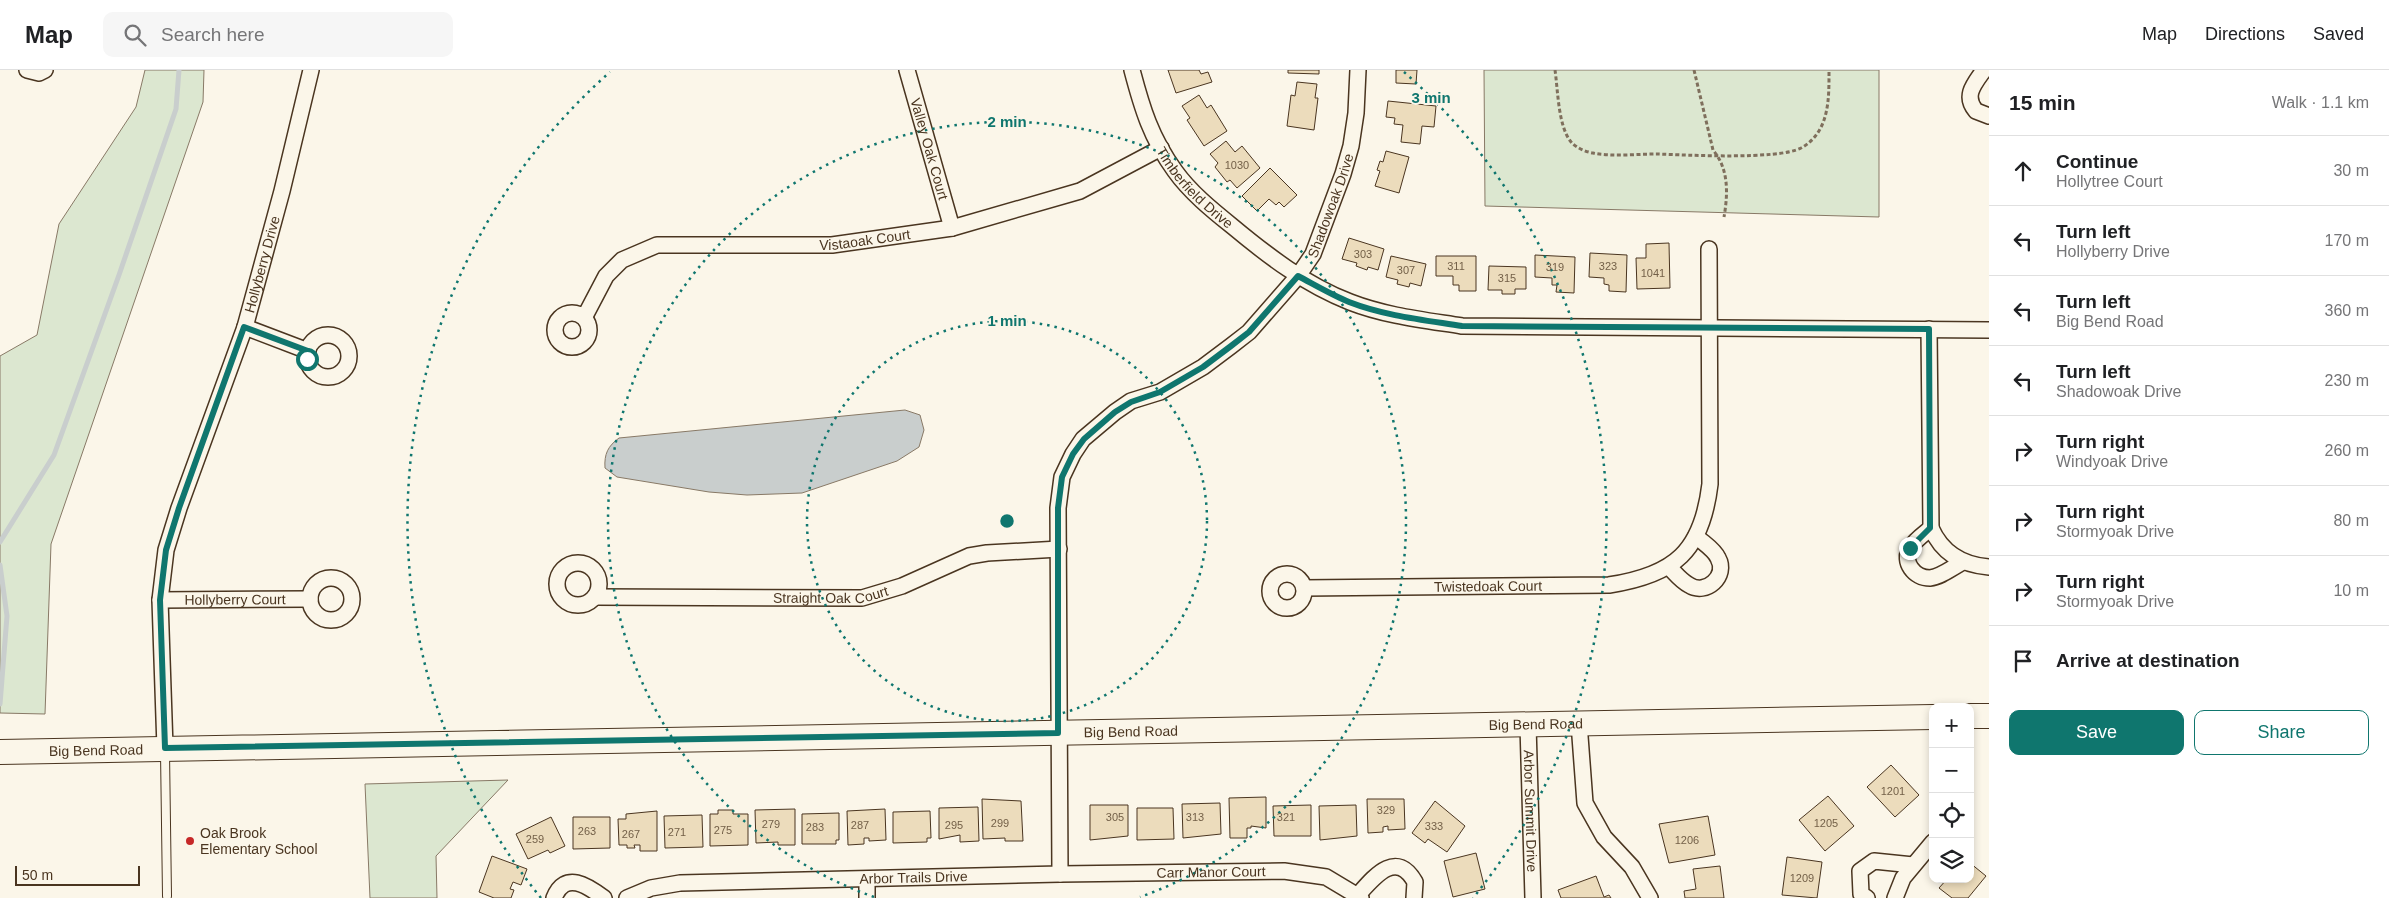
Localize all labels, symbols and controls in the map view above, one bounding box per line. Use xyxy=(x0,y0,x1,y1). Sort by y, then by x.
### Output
search box xyxy=(103,12,453,57)
text: Map xyxy=(25,21,73,48)
icon: search xyxy=(121,21,149,49)
text: Search here xyxy=(161,24,265,45)
text: Map xyxy=(2142,24,2177,44)
text: Directions xyxy=(2205,24,2285,44)
text: Saved xyxy=(2313,24,2364,44)
text: 3 min xyxy=(1411,89,1451,106)
text: 15 min xyxy=(2009,91,2076,114)
text: Walk · 1.1 km xyxy=(2272,94,2369,111)
street label: Valley Oak Court xyxy=(907,96,952,202)
text: 2 min xyxy=(987,113,1027,130)
street label: Timberfield Drive xyxy=(1153,144,1236,232)
street label: Shadowoak Drive xyxy=(1304,151,1357,260)
text: Continue xyxy=(2056,151,2138,172)
icon: ahead xyxy=(2009,157,2037,185)
house number: 1030 xyxy=(1225,159,1249,171)
text: 30 m xyxy=(2333,162,2369,179)
text: Hollytree Court xyxy=(2056,173,2163,190)
street label: Hollyberry Drive xyxy=(241,214,283,315)
text: Turn left xyxy=(2056,221,2131,242)
street label: Vistaoak Court xyxy=(819,226,911,253)
icon: left xyxy=(2009,227,2037,255)
text: 170 m xyxy=(2325,232,2369,249)
text: Hollyberry Drive xyxy=(2056,243,2170,260)
house number: 303 xyxy=(1354,248,1372,260)
house number: 311 xyxy=(1447,260,1465,272)
house number: 323 xyxy=(1599,260,1617,272)
house number: 319 xyxy=(1546,261,1564,273)
house number: 307 xyxy=(1397,264,1415,276)
house number: 1041 xyxy=(1641,267,1665,279)
house number: 315 xyxy=(1498,272,1516,284)
text: Turn left xyxy=(2056,291,2131,312)
icon: left xyxy=(2009,297,2037,325)
text: 360 m xyxy=(2325,302,2369,319)
text: 1 min xyxy=(987,312,1027,329)
text: Big Bend Road xyxy=(2056,313,2164,330)
route start xyxy=(296,348,319,371)
text: Turn left xyxy=(2056,361,2131,382)
icon: left xyxy=(2009,367,2037,395)
text: 230 m xyxy=(2325,372,2369,389)
text: Shadowoak Drive xyxy=(2056,383,2181,400)
text: Turn right xyxy=(2056,431,2144,452)
icon: right xyxy=(2009,437,2037,465)
text: 260 m xyxy=(2325,442,2369,459)
text: Windyoak Drive xyxy=(2056,453,2168,470)
text: Turn right xyxy=(2056,501,2144,522)
icon: right xyxy=(2009,507,2037,535)
centre of rings xyxy=(998,512,1016,530)
text: 80 m xyxy=(2333,512,2369,529)
text: Stormyoak Drive xyxy=(2056,523,2174,540)
route end xyxy=(1899,537,1922,560)
text: Turn right xyxy=(2056,571,2144,592)
icon: right xyxy=(2009,577,2037,605)
street label: Twistedoak Court xyxy=(1434,578,1542,595)
text: 10 m xyxy=(2333,582,2369,599)
street label: Straight Oak Court xyxy=(773,583,890,606)
street label: Hollyberry Court xyxy=(184,591,286,608)
text: Stormyoak Drive xyxy=(2056,593,2174,610)
icon: arrive xyxy=(2009,647,2037,675)
text: Arrive at destination xyxy=(2056,650,2240,671)
map controls xyxy=(1929,703,1974,883)
button: + xyxy=(1929,703,1974,748)
button: Save xyxy=(2009,710,2184,755)
button: Share xyxy=(2194,710,2369,755)
street label: Big Bend Road xyxy=(1488,715,1583,733)
street label: Big Bend Road xyxy=(1084,723,1178,740)
street label: Big Bend Road xyxy=(49,741,143,759)
button: − xyxy=(1929,748,1974,793)
street label: Arbor Summit Drive xyxy=(1521,750,1540,873)
house number: 1201 xyxy=(1881,785,1905,797)
button: locate xyxy=(1929,793,1974,838)
house number: 329 xyxy=(1377,804,1395,816)
house number: 305 xyxy=(1106,811,1124,823)
house number: 313 xyxy=(1186,811,1204,823)
house number: 321 xyxy=(1277,811,1295,823)
house number: 299 xyxy=(991,817,1009,829)
house number: 1205 xyxy=(1814,817,1838,829)
house number: 279 xyxy=(762,818,780,830)
house number: 287 xyxy=(851,819,869,831)
house number: 295 xyxy=(945,819,963,831)
house number: 333 xyxy=(1425,820,1443,832)
house number: 283 xyxy=(806,821,824,833)
house number: 275 xyxy=(714,824,732,836)
place label: Oak Brook Elementary School xyxy=(200,825,318,857)
house number: 263 xyxy=(578,825,596,837)
house number: 271 xyxy=(668,826,686,838)
house number: 267 xyxy=(622,828,640,840)
house number: 259 xyxy=(526,833,544,845)
house number: 1206 xyxy=(1675,834,1699,846)
marker: Oak Brook Elementary School xyxy=(184,835,196,847)
button: layers xyxy=(1929,838,1974,883)
scale bar xyxy=(15,863,140,886)
street label: Carr Manor Court xyxy=(1156,863,1266,881)
text: 50 m xyxy=(22,867,53,883)
street label: Arbor Trails Drive xyxy=(859,868,968,887)
house number: 1209 xyxy=(1790,872,1814,884)

